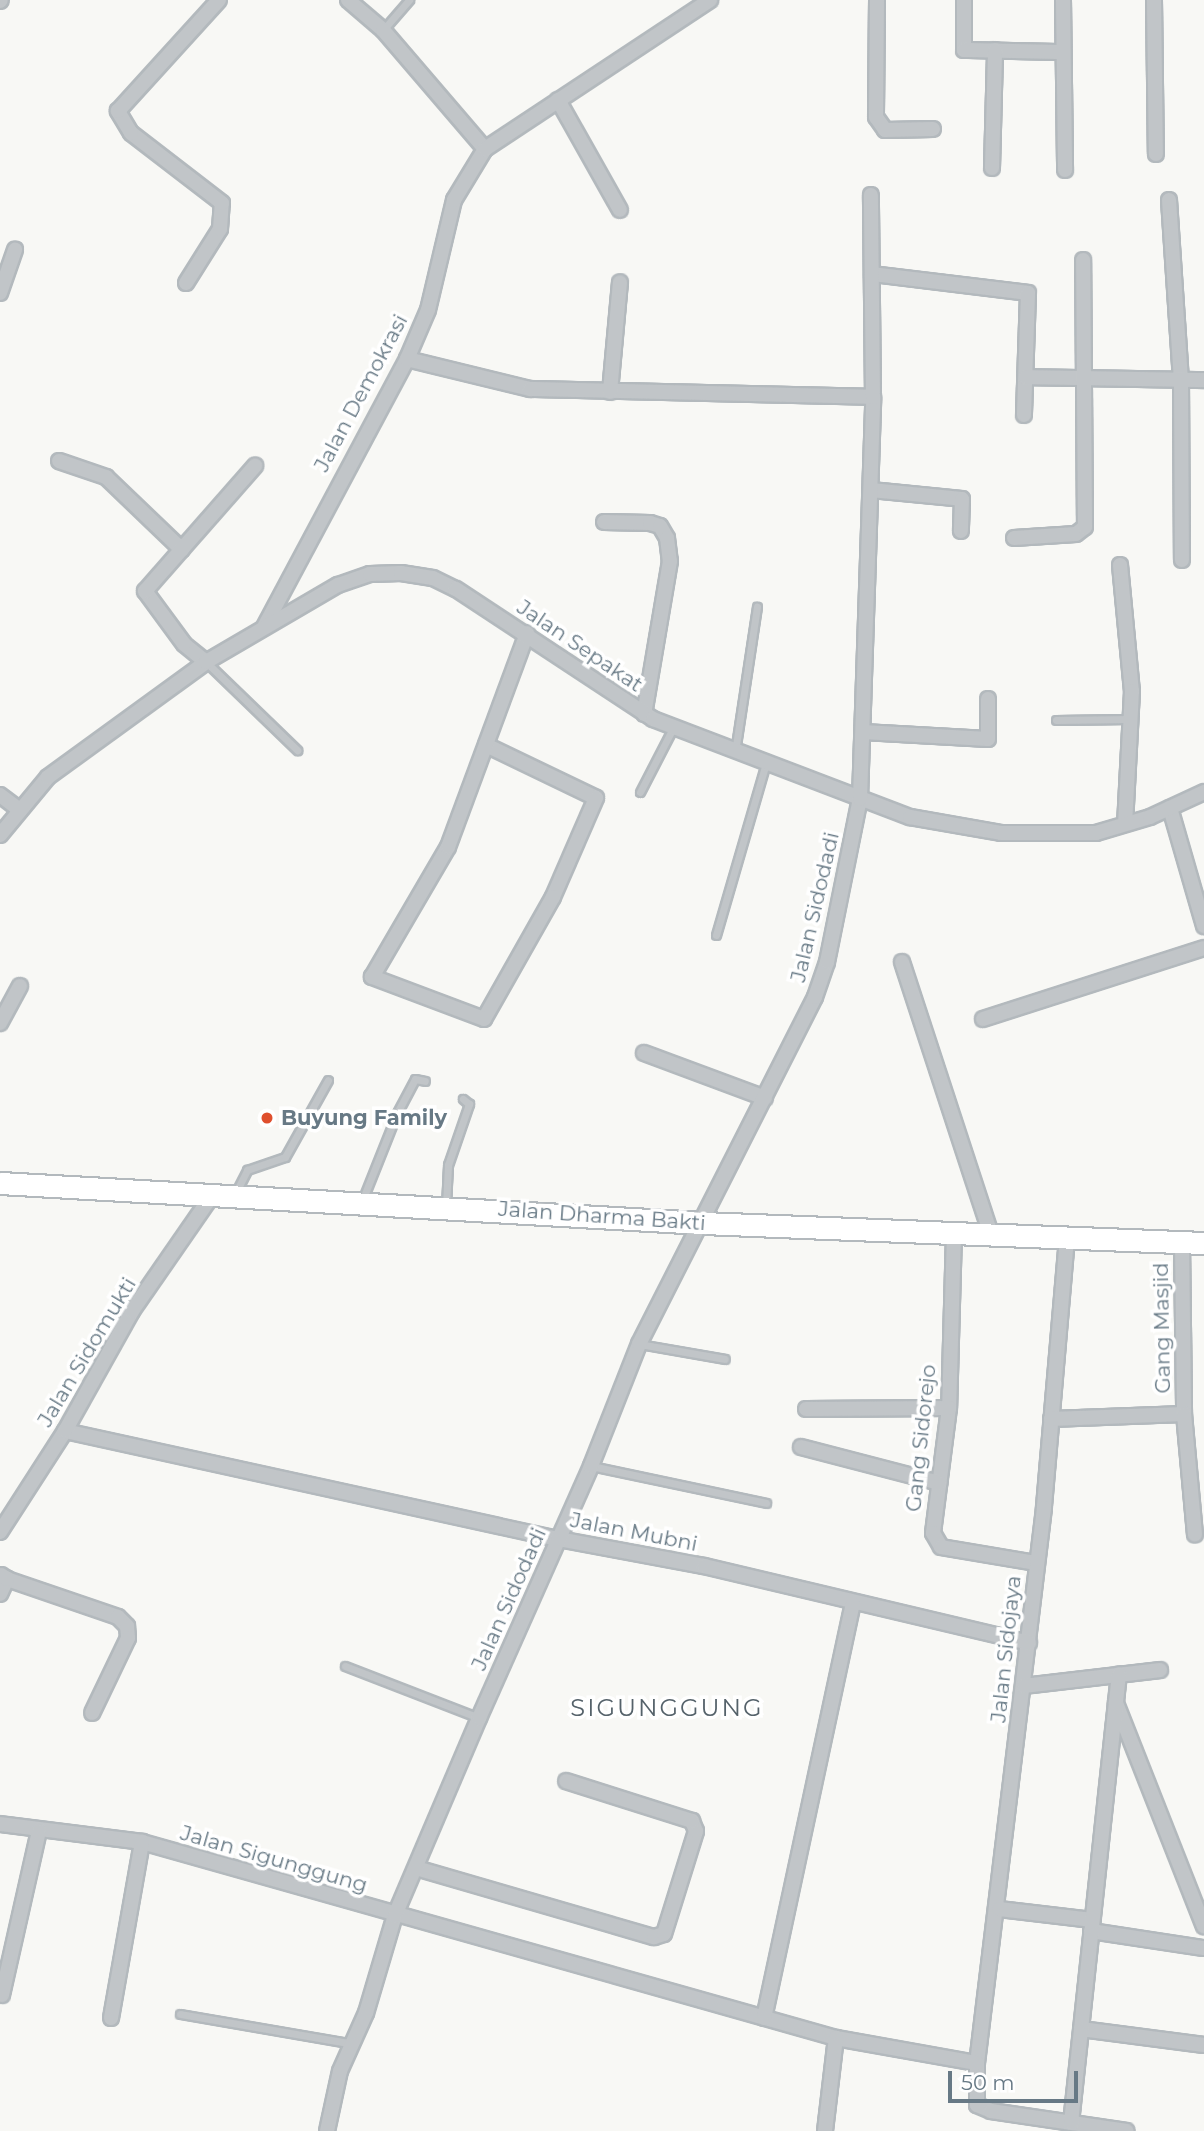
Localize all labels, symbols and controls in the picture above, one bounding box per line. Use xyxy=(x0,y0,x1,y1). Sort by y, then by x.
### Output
street label: Jalan Demokrasi xyxy=(309,310,413,476)
street label: Jalan Sepakat xyxy=(512,595,648,697)
street label: Jalan Sidodadi xyxy=(785,830,845,984)
place label: Buyung Family xyxy=(281,1105,447,1131)
marker: Buyung Family xyxy=(259,1110,275,1126)
street label: Jalan Dharma Bakti xyxy=(497,1196,707,1236)
street label: Gang Masjid xyxy=(1148,1262,1176,1394)
street label: Jalan Sidomukti xyxy=(32,1273,142,1431)
street label: Gang Sidorejo xyxy=(901,1363,941,1513)
street label: Jalan Mubni xyxy=(568,1507,700,1557)
street label: Jalan Sidodadi xyxy=(466,1524,552,1674)
street label: Jalan Sidojaya xyxy=(986,1574,1026,1724)
district label: SIGUNGGUNG xyxy=(572,1694,762,1722)
street label: Jalan Sigunggung xyxy=(178,1820,370,1898)
scale bar xyxy=(952,2058,1082,2102)
text: 50 m xyxy=(961,2070,1015,2095)

